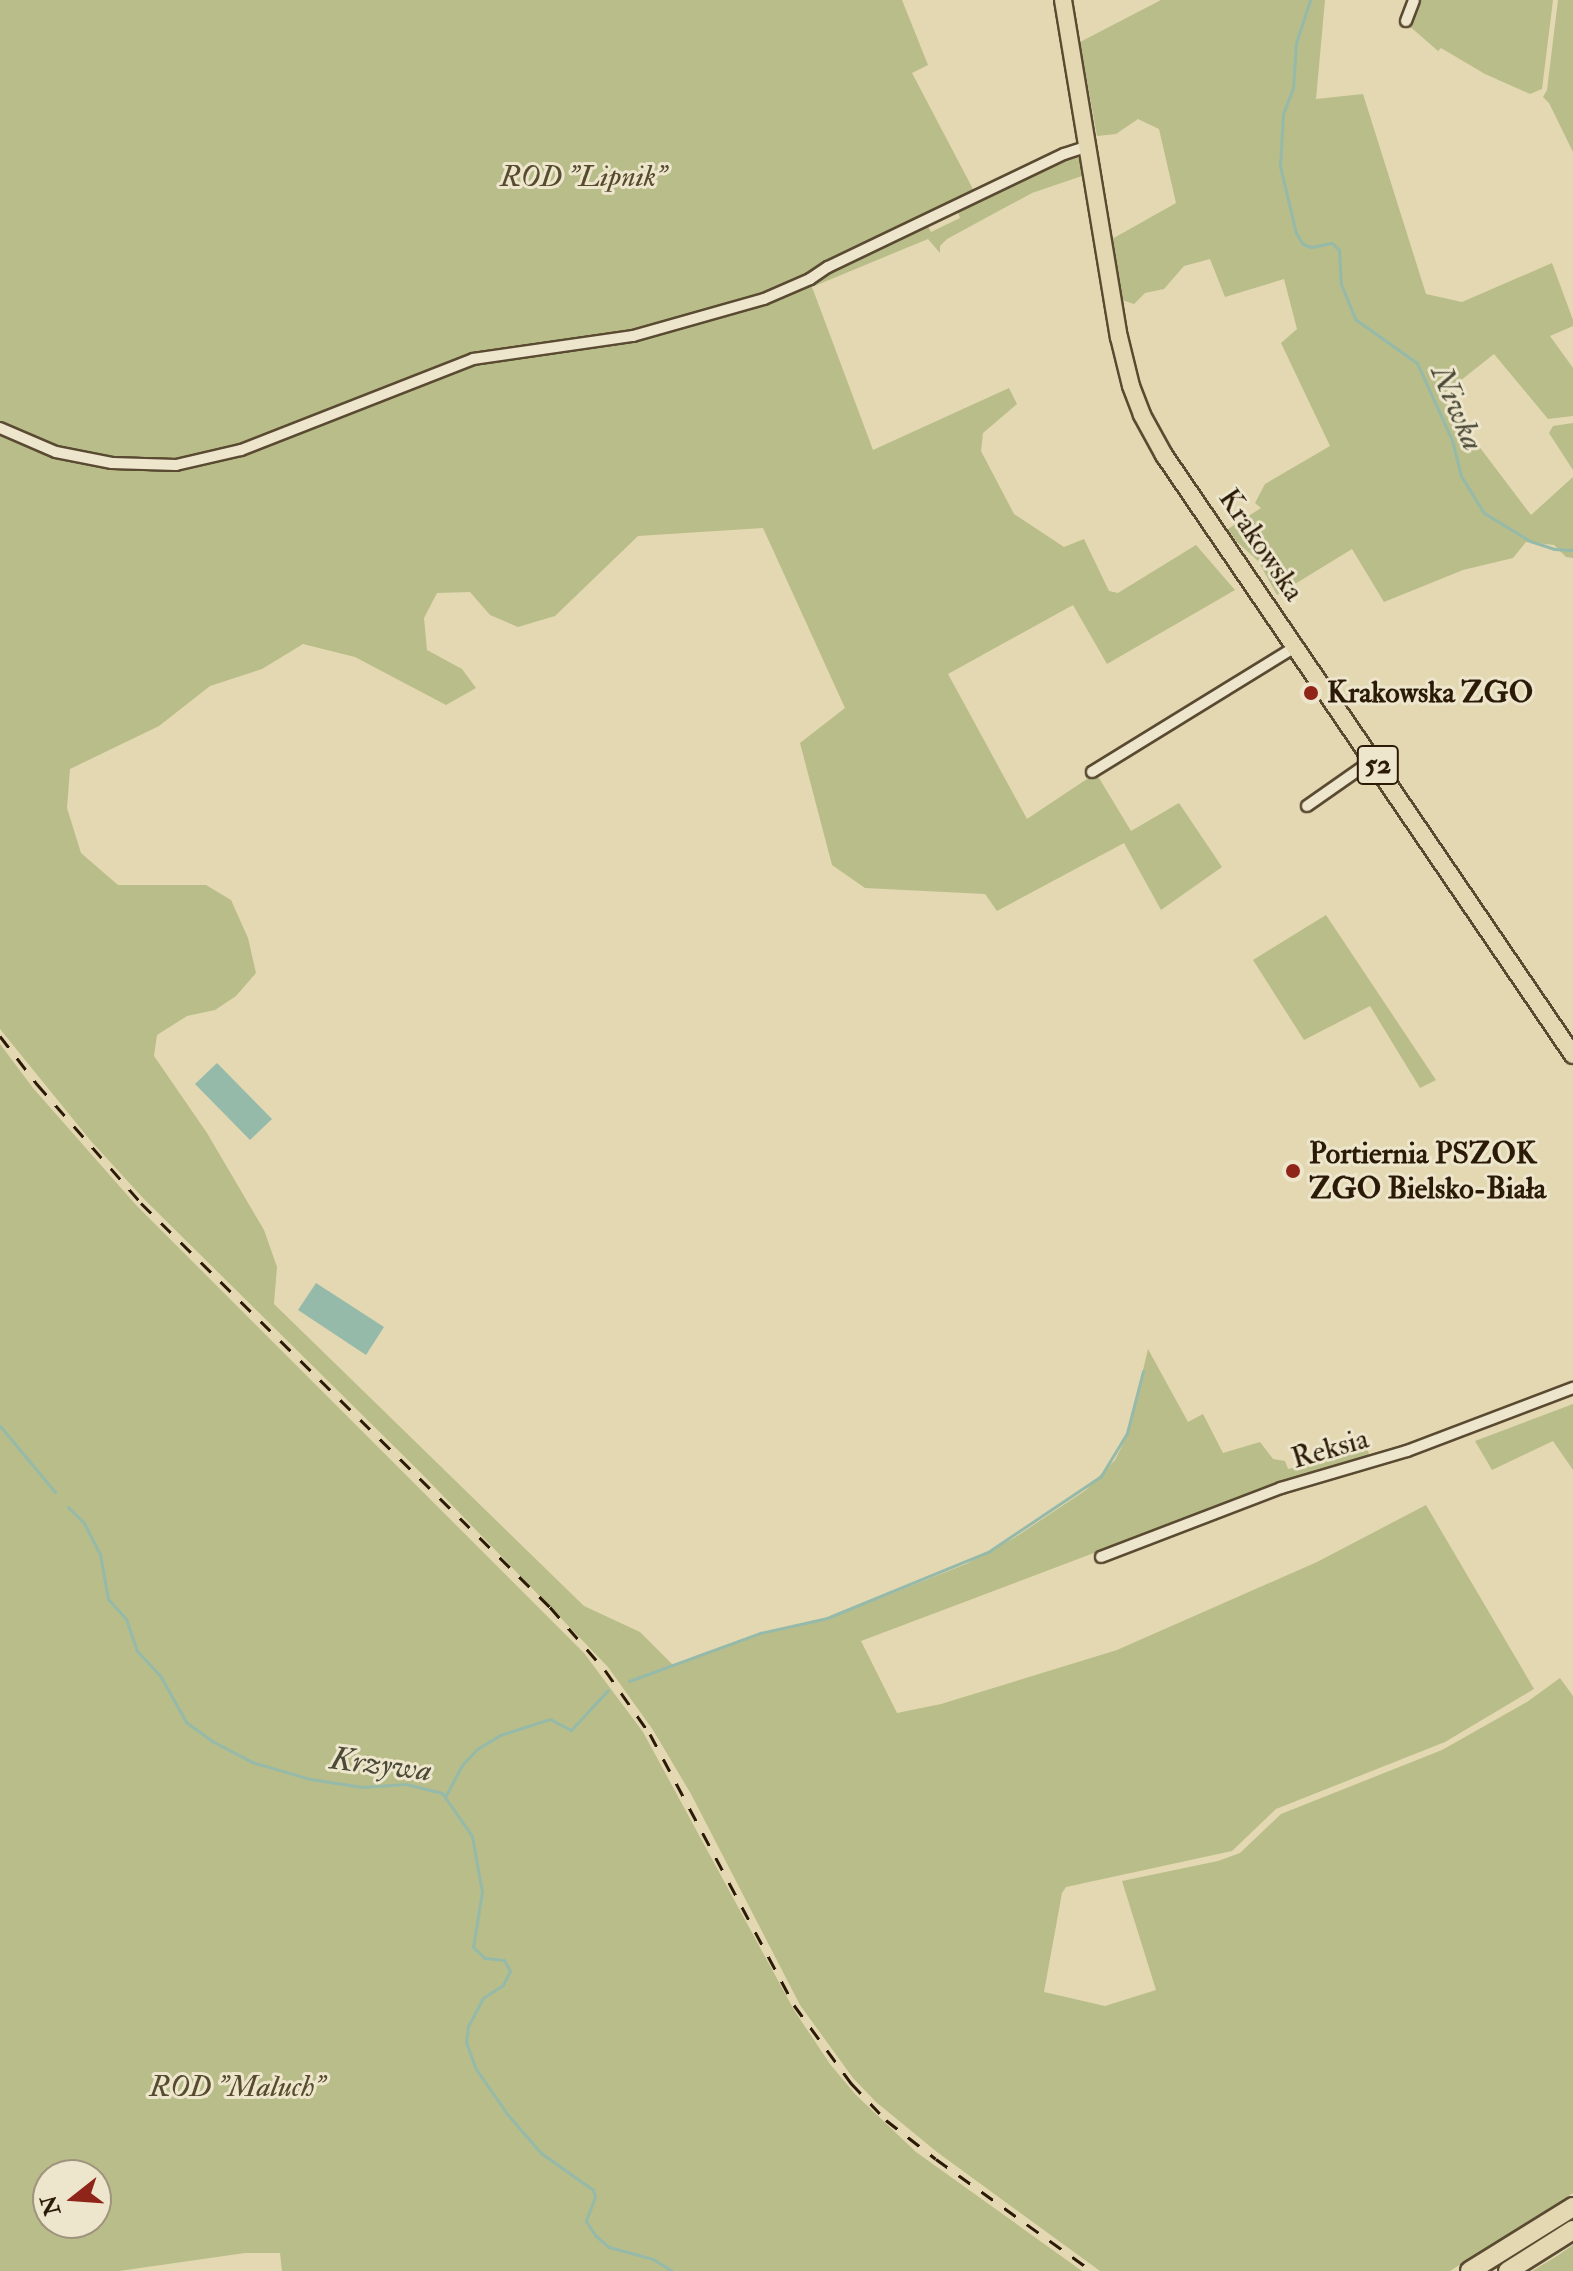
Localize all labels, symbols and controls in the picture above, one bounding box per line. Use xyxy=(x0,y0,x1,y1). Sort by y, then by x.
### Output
park label: ROD "Lipnik" xyxy=(500,159,666,195)
water label: Niwka xyxy=(1422,360,1492,456)
street label: Krakowska xyxy=(1210,482,1312,608)
place label: Krakowska ZGO xyxy=(1327,675,1533,711)
marker: Krakowska ZGO xyxy=(1302,684,1320,702)
road number: 52 xyxy=(1356,741,1400,789)
place label: Portiernia PSZOK ZGO Bielsko-Biała xyxy=(1309,1136,1546,1206)
marker: Portiernia PSZOK ZGO Bielsko-Biała xyxy=(1284,1162,1302,1180)
street label: Reksia xyxy=(1287,1421,1373,1477)
water label: Krzywa xyxy=(328,1740,434,1790)
park label: ROD "Maluch" xyxy=(149,2069,325,2105)
north arrow xyxy=(32,2159,112,2239)
text: N xyxy=(35,2192,67,2219)

